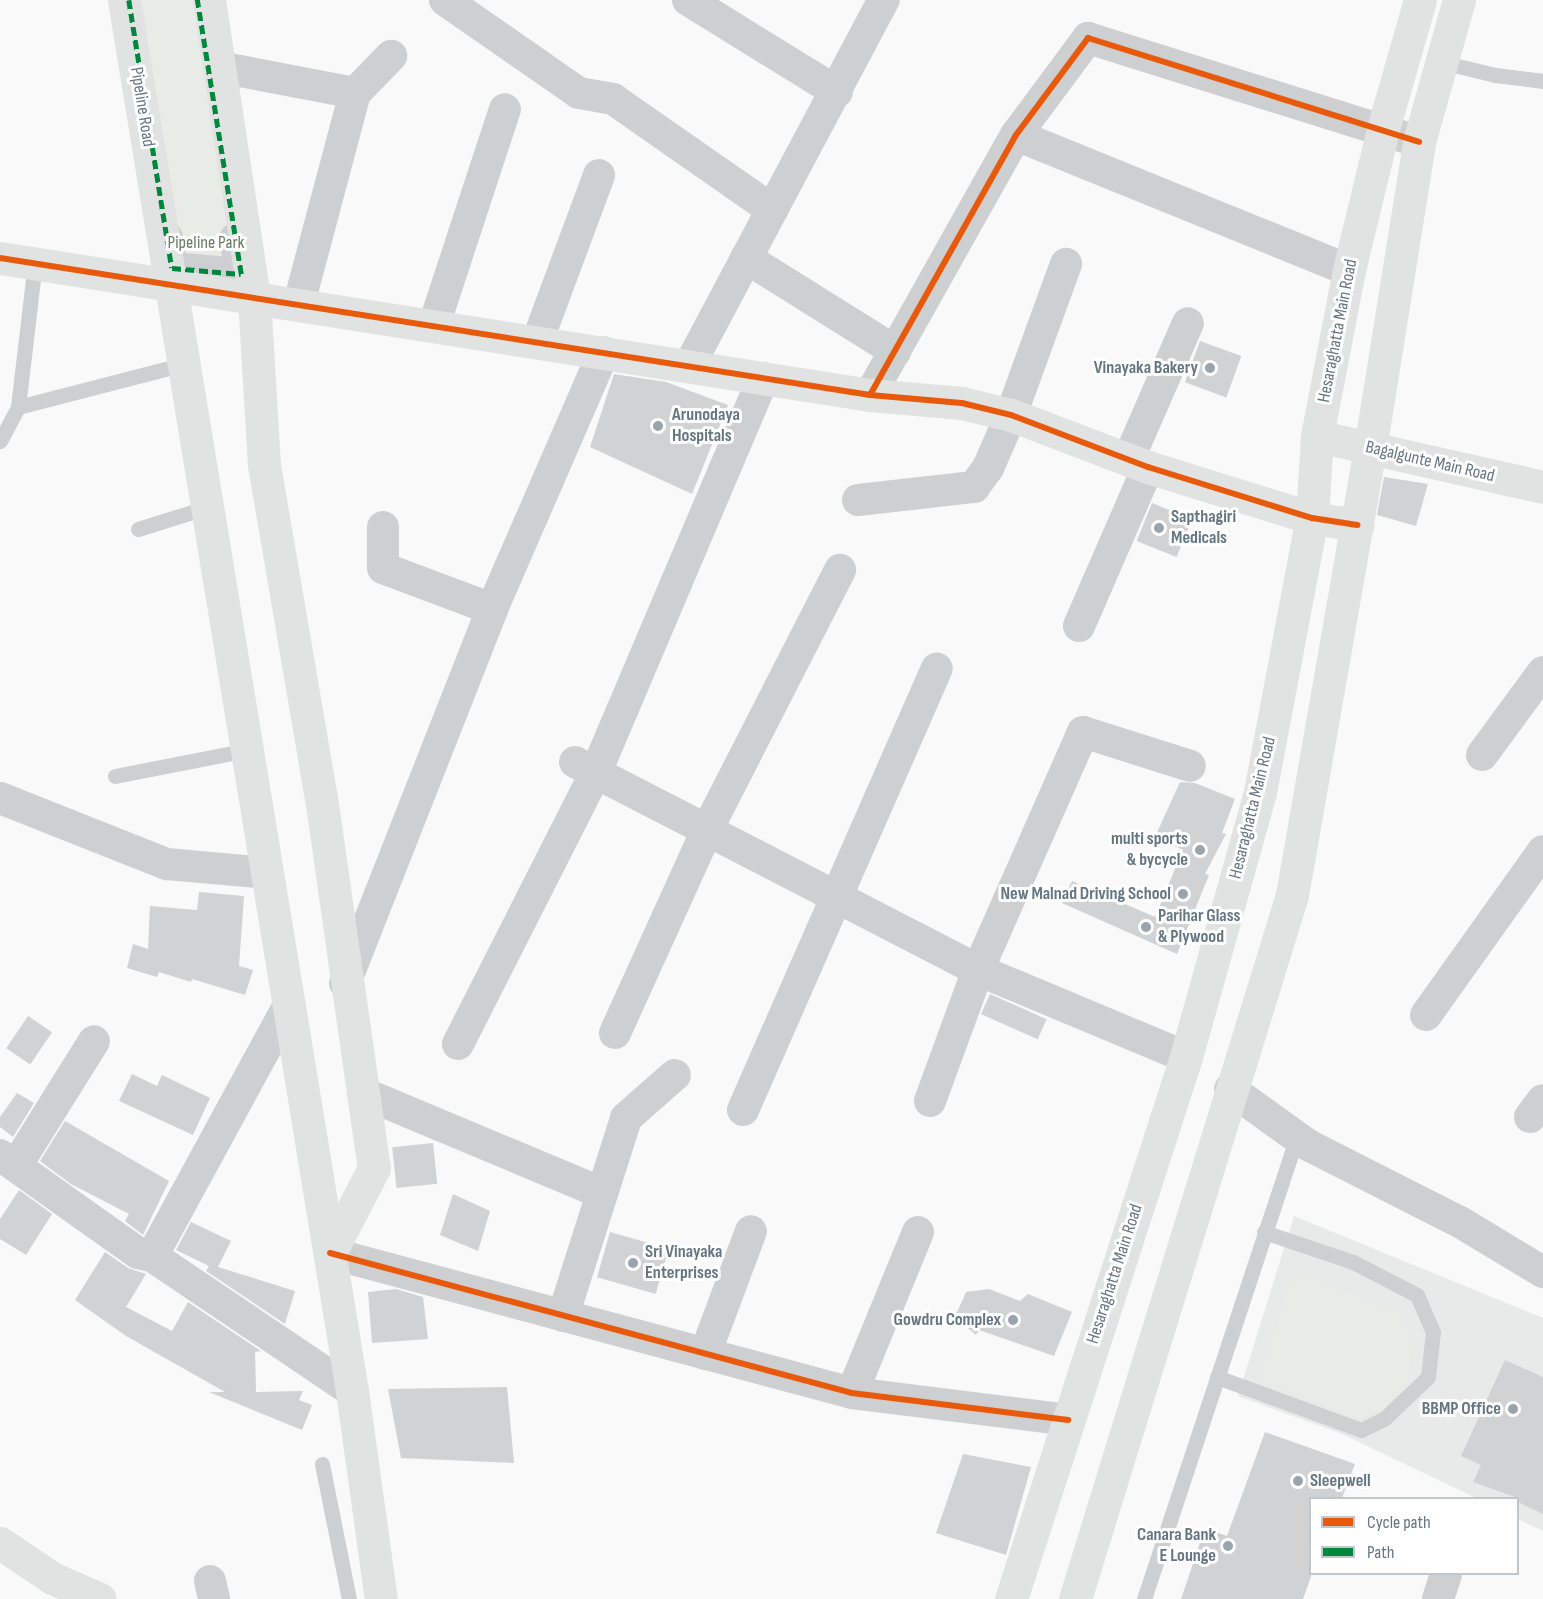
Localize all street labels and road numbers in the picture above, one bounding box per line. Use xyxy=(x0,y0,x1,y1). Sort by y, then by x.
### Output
street label: Pipeline Road xyxy=(125,66,159,148)
street label: Hesaraghatta Main Road xyxy=(1314,258,1362,404)
street label: Bagalgunte Main Road xyxy=(1363,437,1497,487)
street label: Hesaraghatta Main Road xyxy=(1225,735,1281,881)
street label: Hesaraghatta Main Road xyxy=(1082,1201,1148,1347)

